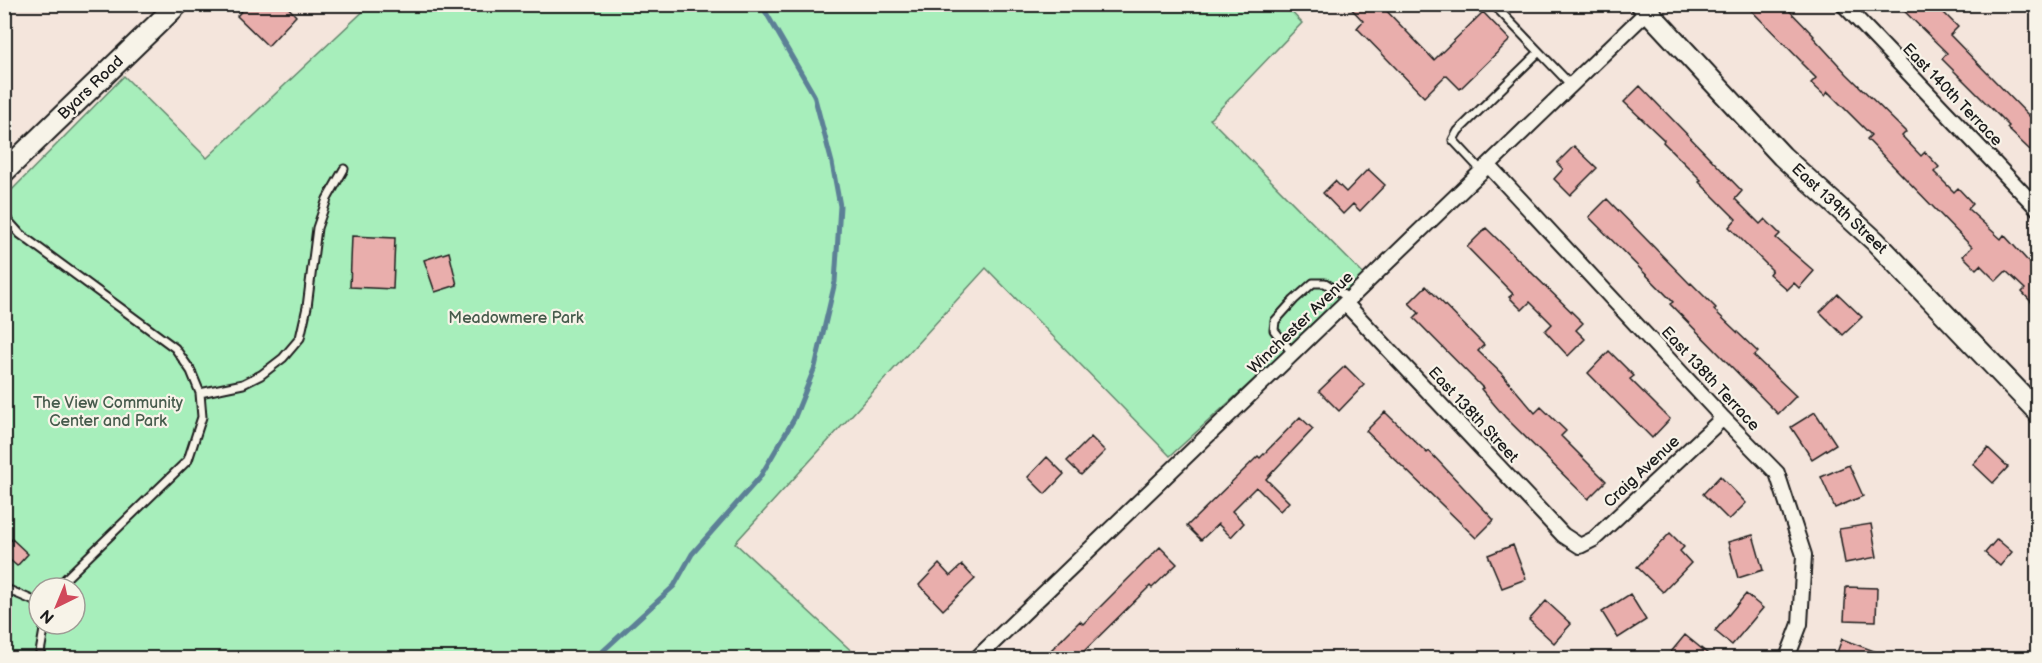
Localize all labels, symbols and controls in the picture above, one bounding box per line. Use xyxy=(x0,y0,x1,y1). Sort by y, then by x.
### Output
street label: East 140th Terrace xyxy=(1898,40,2006,151)
street label: Byars Road xyxy=(54,52,128,124)
street label: East 139th Street xyxy=(1787,160,1891,258)
street label: Winchester Avenue xyxy=(1244,268,1358,378)
park label: Meadowmere Park xyxy=(448,309,584,328)
street label: East 138th Terrace xyxy=(1657,323,1763,435)
street label: East 138th Street xyxy=(1424,363,1522,467)
park label: The View Community Center and Park xyxy=(33,394,184,431)
street label: Craig Avenue xyxy=(1600,432,1684,512)
north arrow xyxy=(27,576,87,636)
text: N xyxy=(37,605,59,627)

